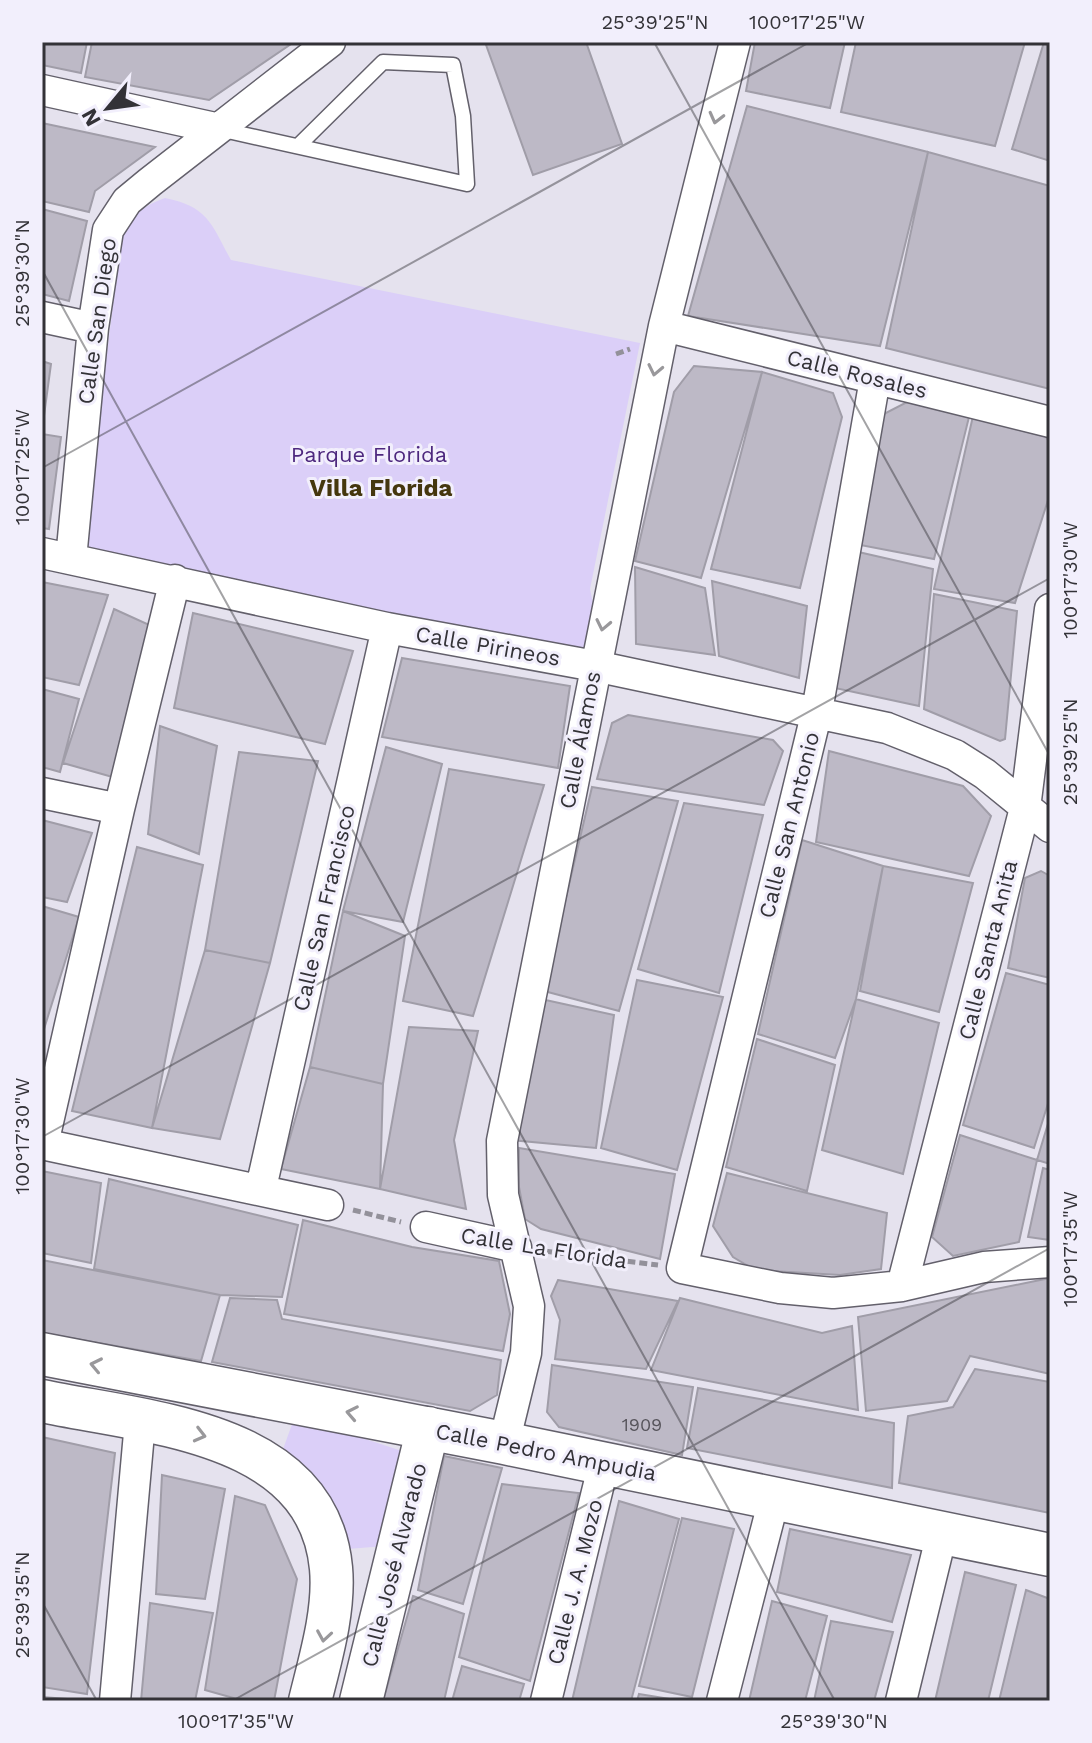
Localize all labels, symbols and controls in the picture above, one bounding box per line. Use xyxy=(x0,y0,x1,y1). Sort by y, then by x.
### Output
text: 25°39'25"N xyxy=(601,10,709,34)
text: 100°17'25"W xyxy=(749,10,865,34)
north arrow xyxy=(68,68,148,148)
text: N xyxy=(76,104,106,131)
one-way arrow xyxy=(709,110,726,124)
text: 25°39'30"N xyxy=(10,219,34,327)
street label: Calle San Diego xyxy=(73,236,121,406)
street label: Calle Rosales xyxy=(784,344,930,404)
one-way arrow xyxy=(648,364,665,377)
text: 100°17'25"W xyxy=(10,409,34,525)
park label: Parque Florida xyxy=(291,442,447,467)
district label: Villa Florida xyxy=(310,474,453,502)
text: 100°17'30"W xyxy=(1058,522,1082,638)
one-way arrow xyxy=(595,618,612,631)
street label: Calle Pirineos xyxy=(414,621,562,671)
street label: Calle Álamos xyxy=(554,669,606,811)
text: 25°39'25"N xyxy=(1058,698,1082,806)
street label: Calle San Antonio xyxy=(754,729,824,921)
street label: Calle San Francisco xyxy=(288,802,360,1014)
street label: Calle Santa Anita xyxy=(954,857,1022,1043)
text: 100°17'30"W xyxy=(10,1078,34,1194)
text: 100°17'35"W xyxy=(1058,1191,1082,1307)
street label: Calle La Florida xyxy=(459,1222,629,1274)
one-way arrow xyxy=(90,1357,103,1374)
one-way arrow xyxy=(345,1405,358,1422)
house number: 1909 xyxy=(622,1414,662,1435)
street label: Calle Pedro Ampudia xyxy=(434,1418,658,1486)
one-way arrow xyxy=(193,1425,207,1442)
street label: Calle José Alvarado xyxy=(357,1460,431,1670)
street label: Calle J. A. Mozo xyxy=(542,1497,608,1667)
text: 25°39'35"N xyxy=(10,1551,34,1659)
one-way arrow xyxy=(316,1630,333,1643)
text: 100°17'35"W xyxy=(178,1709,294,1733)
text: 25°39'30"N xyxy=(780,1709,888,1733)

